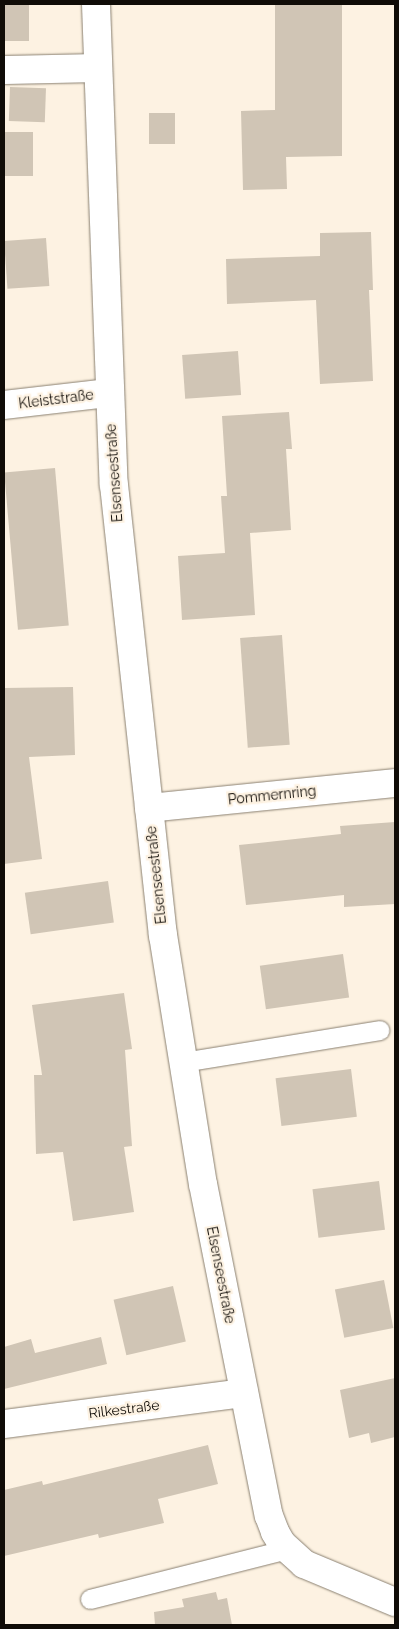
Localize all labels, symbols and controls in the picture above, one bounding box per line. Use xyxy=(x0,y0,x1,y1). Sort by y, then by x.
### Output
street label: Kleiststraße xyxy=(18,386,94,412)
street label: Elsenseestraße xyxy=(102,423,126,523)
street label: Pommernring xyxy=(227,782,317,808)
street label: Elsenseestraße xyxy=(142,825,170,925)
street label: Elsenseestraße xyxy=(203,1225,239,1325)
street label: Rilkestraße xyxy=(88,1396,160,1422)

